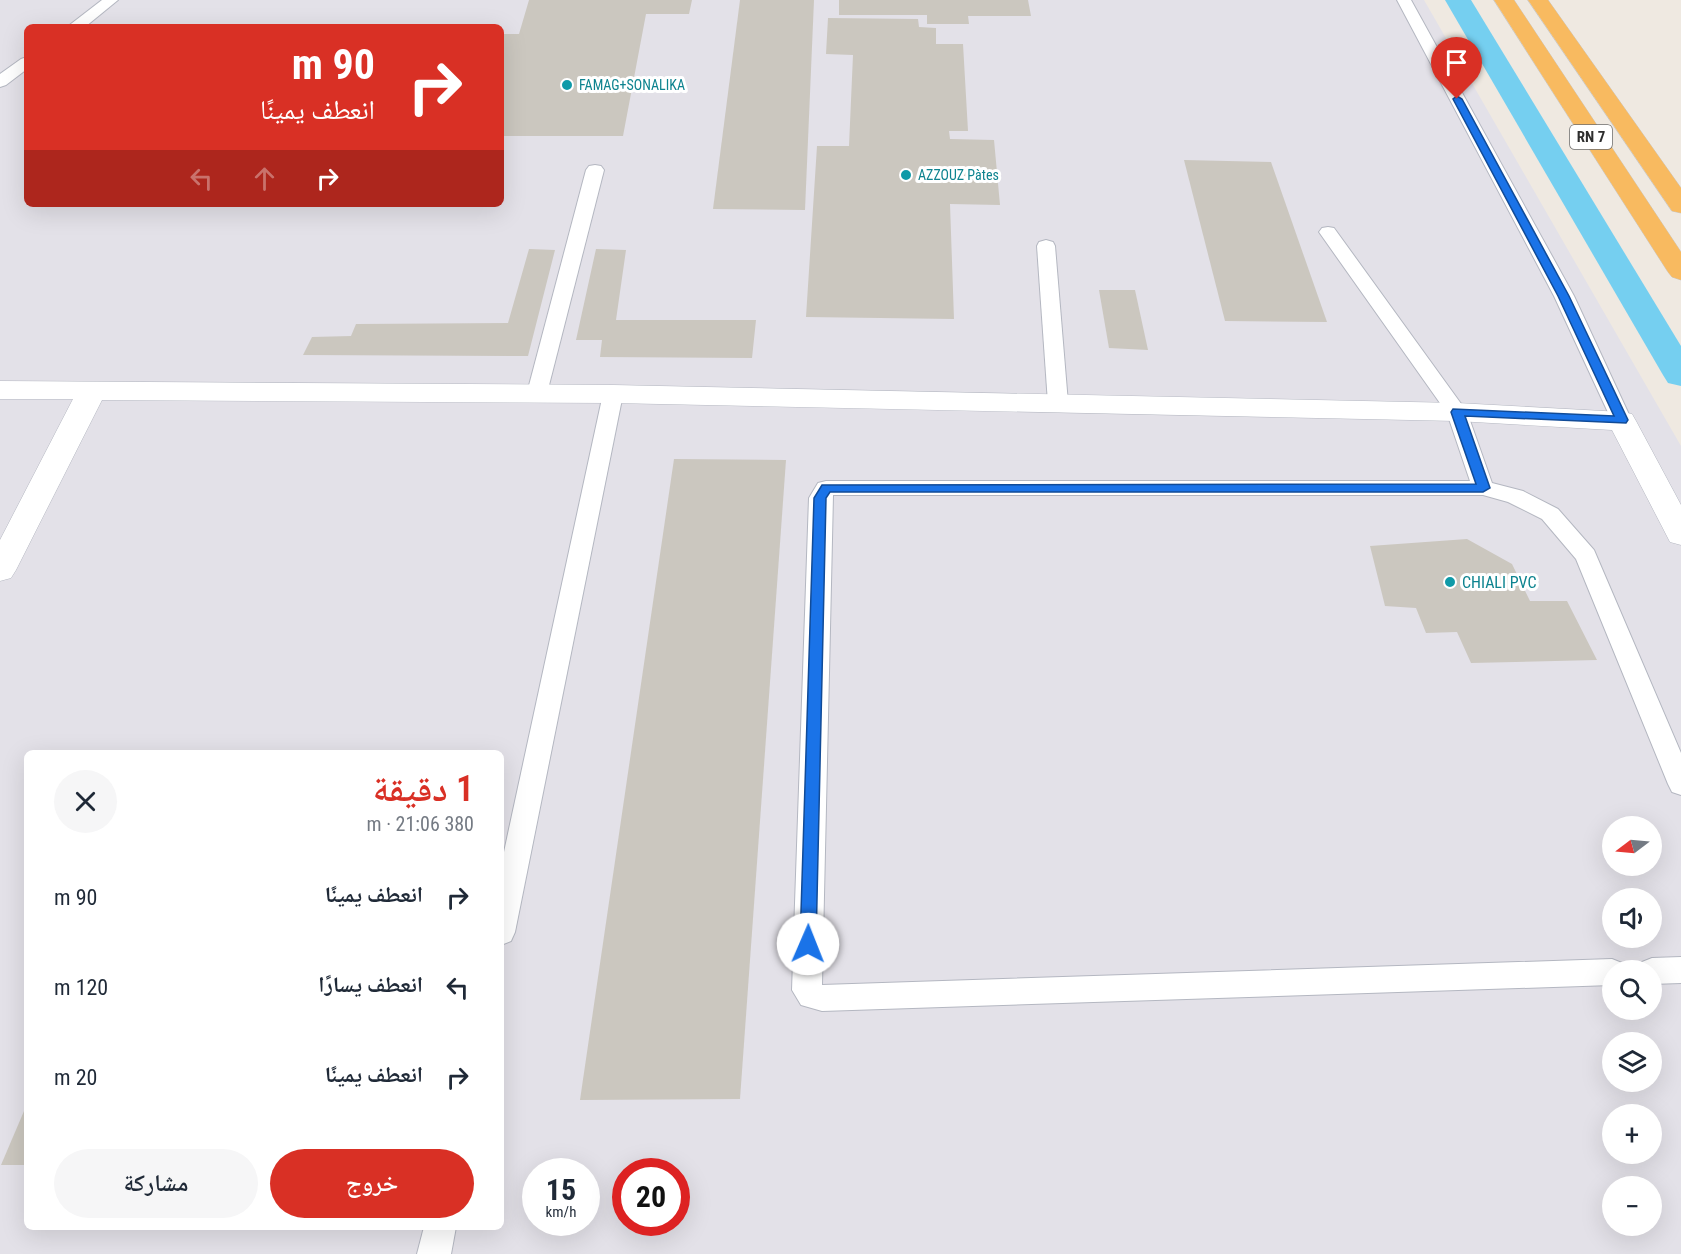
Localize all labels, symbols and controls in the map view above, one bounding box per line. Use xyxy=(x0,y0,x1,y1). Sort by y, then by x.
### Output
pin xyxy=(1431,37,1482,99)
text: 90 m xyxy=(292,40,375,89)
icon: arrive xyxy=(1440,46,1473,79)
icon: right xyxy=(396,48,474,126)
place label: FAMAG+SONALIKA xyxy=(579,77,685,93)
marker: FAMAG+SONALIKA xyxy=(560,78,574,92)
text: انعطف يمينًا xyxy=(260,94,375,126)
road number: RN 7 xyxy=(1570,125,1612,149)
icon: left xyxy=(185,162,218,195)
icon: ahead xyxy=(248,162,281,195)
icon: right xyxy=(311,162,344,195)
place label: AZZOUZ Pàtes xyxy=(918,167,999,183)
marker: AZZOUZ Pàtes xyxy=(899,168,913,182)
place label: CHIALI PVC xyxy=(1462,573,1536,592)
marker: CHIALI PVC xyxy=(1443,575,1457,589)
text: 1 دقيقة xyxy=(373,768,474,810)
button: close xyxy=(54,770,117,833)
text: 380 m · 21:06 xyxy=(367,812,474,836)
north arrow xyxy=(1602,816,1662,876)
map controls xyxy=(1602,816,1662,1236)
icon: right xyxy=(441,881,474,914)
text: انعطف يمينًا xyxy=(325,882,423,907)
text: 90 m xyxy=(54,885,97,910)
button: sound xyxy=(1602,888,1662,948)
position arrow xyxy=(776,912,840,976)
button: search xyxy=(1602,960,1662,1020)
icon: left xyxy=(441,971,474,1004)
text: انعطف يسارًا xyxy=(318,972,423,997)
text: 120 m xyxy=(54,975,108,1000)
button: layers xyxy=(1602,1032,1662,1092)
icon: right xyxy=(441,1061,474,1094)
text: انعطف يمينًا xyxy=(325,1062,423,1087)
text: 20 m xyxy=(54,1065,97,1090)
button: + xyxy=(1602,1104,1662,1164)
button: مشاركة xyxy=(54,1149,258,1218)
button: خروج xyxy=(270,1149,474,1218)
speed limit sign: 20 xyxy=(612,1158,690,1236)
text: 15 xyxy=(546,1172,576,1207)
button: − xyxy=(1602,1176,1662,1236)
text: km/h xyxy=(546,1203,576,1221)

